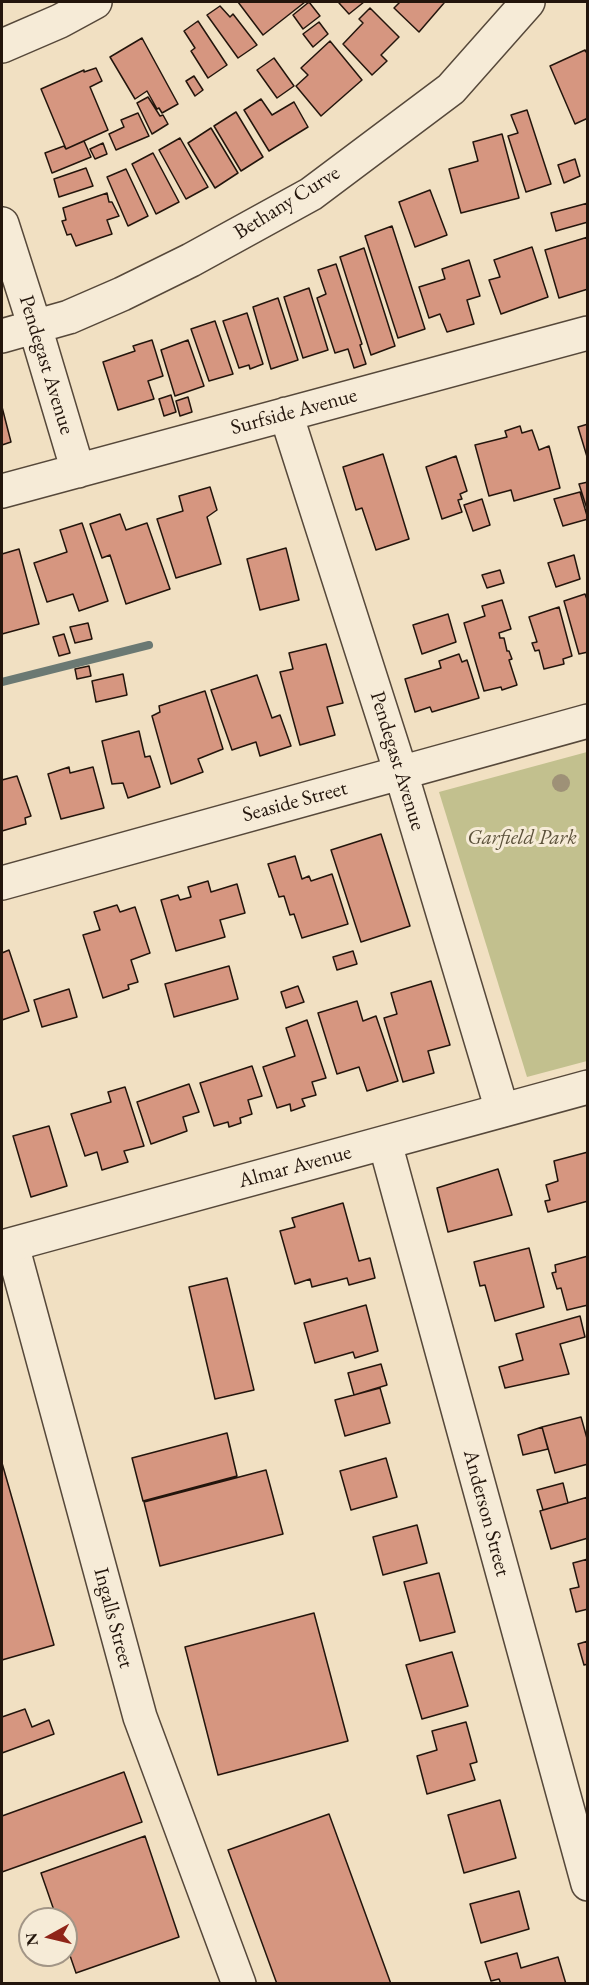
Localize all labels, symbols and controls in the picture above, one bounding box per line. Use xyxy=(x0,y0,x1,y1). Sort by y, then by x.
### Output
street label: Bethany Curve xyxy=(230,161,344,245)
street label: Pendegast Avenue xyxy=(13,292,79,438)
street label: Surfside Avenue xyxy=(228,383,360,441)
street label: Pendegast Avenue xyxy=(364,688,430,834)
street label: Seaside Street xyxy=(240,776,350,828)
park label: Garfield Park xyxy=(467,825,577,851)
street label: Almar Avenue xyxy=(236,1140,354,1194)
street label: Anderson Street xyxy=(457,1447,515,1579)
street label: Ingalls Street xyxy=(88,1565,138,1671)
north arrow xyxy=(18,1907,78,1967)
text: N xyxy=(20,1931,43,1947)

